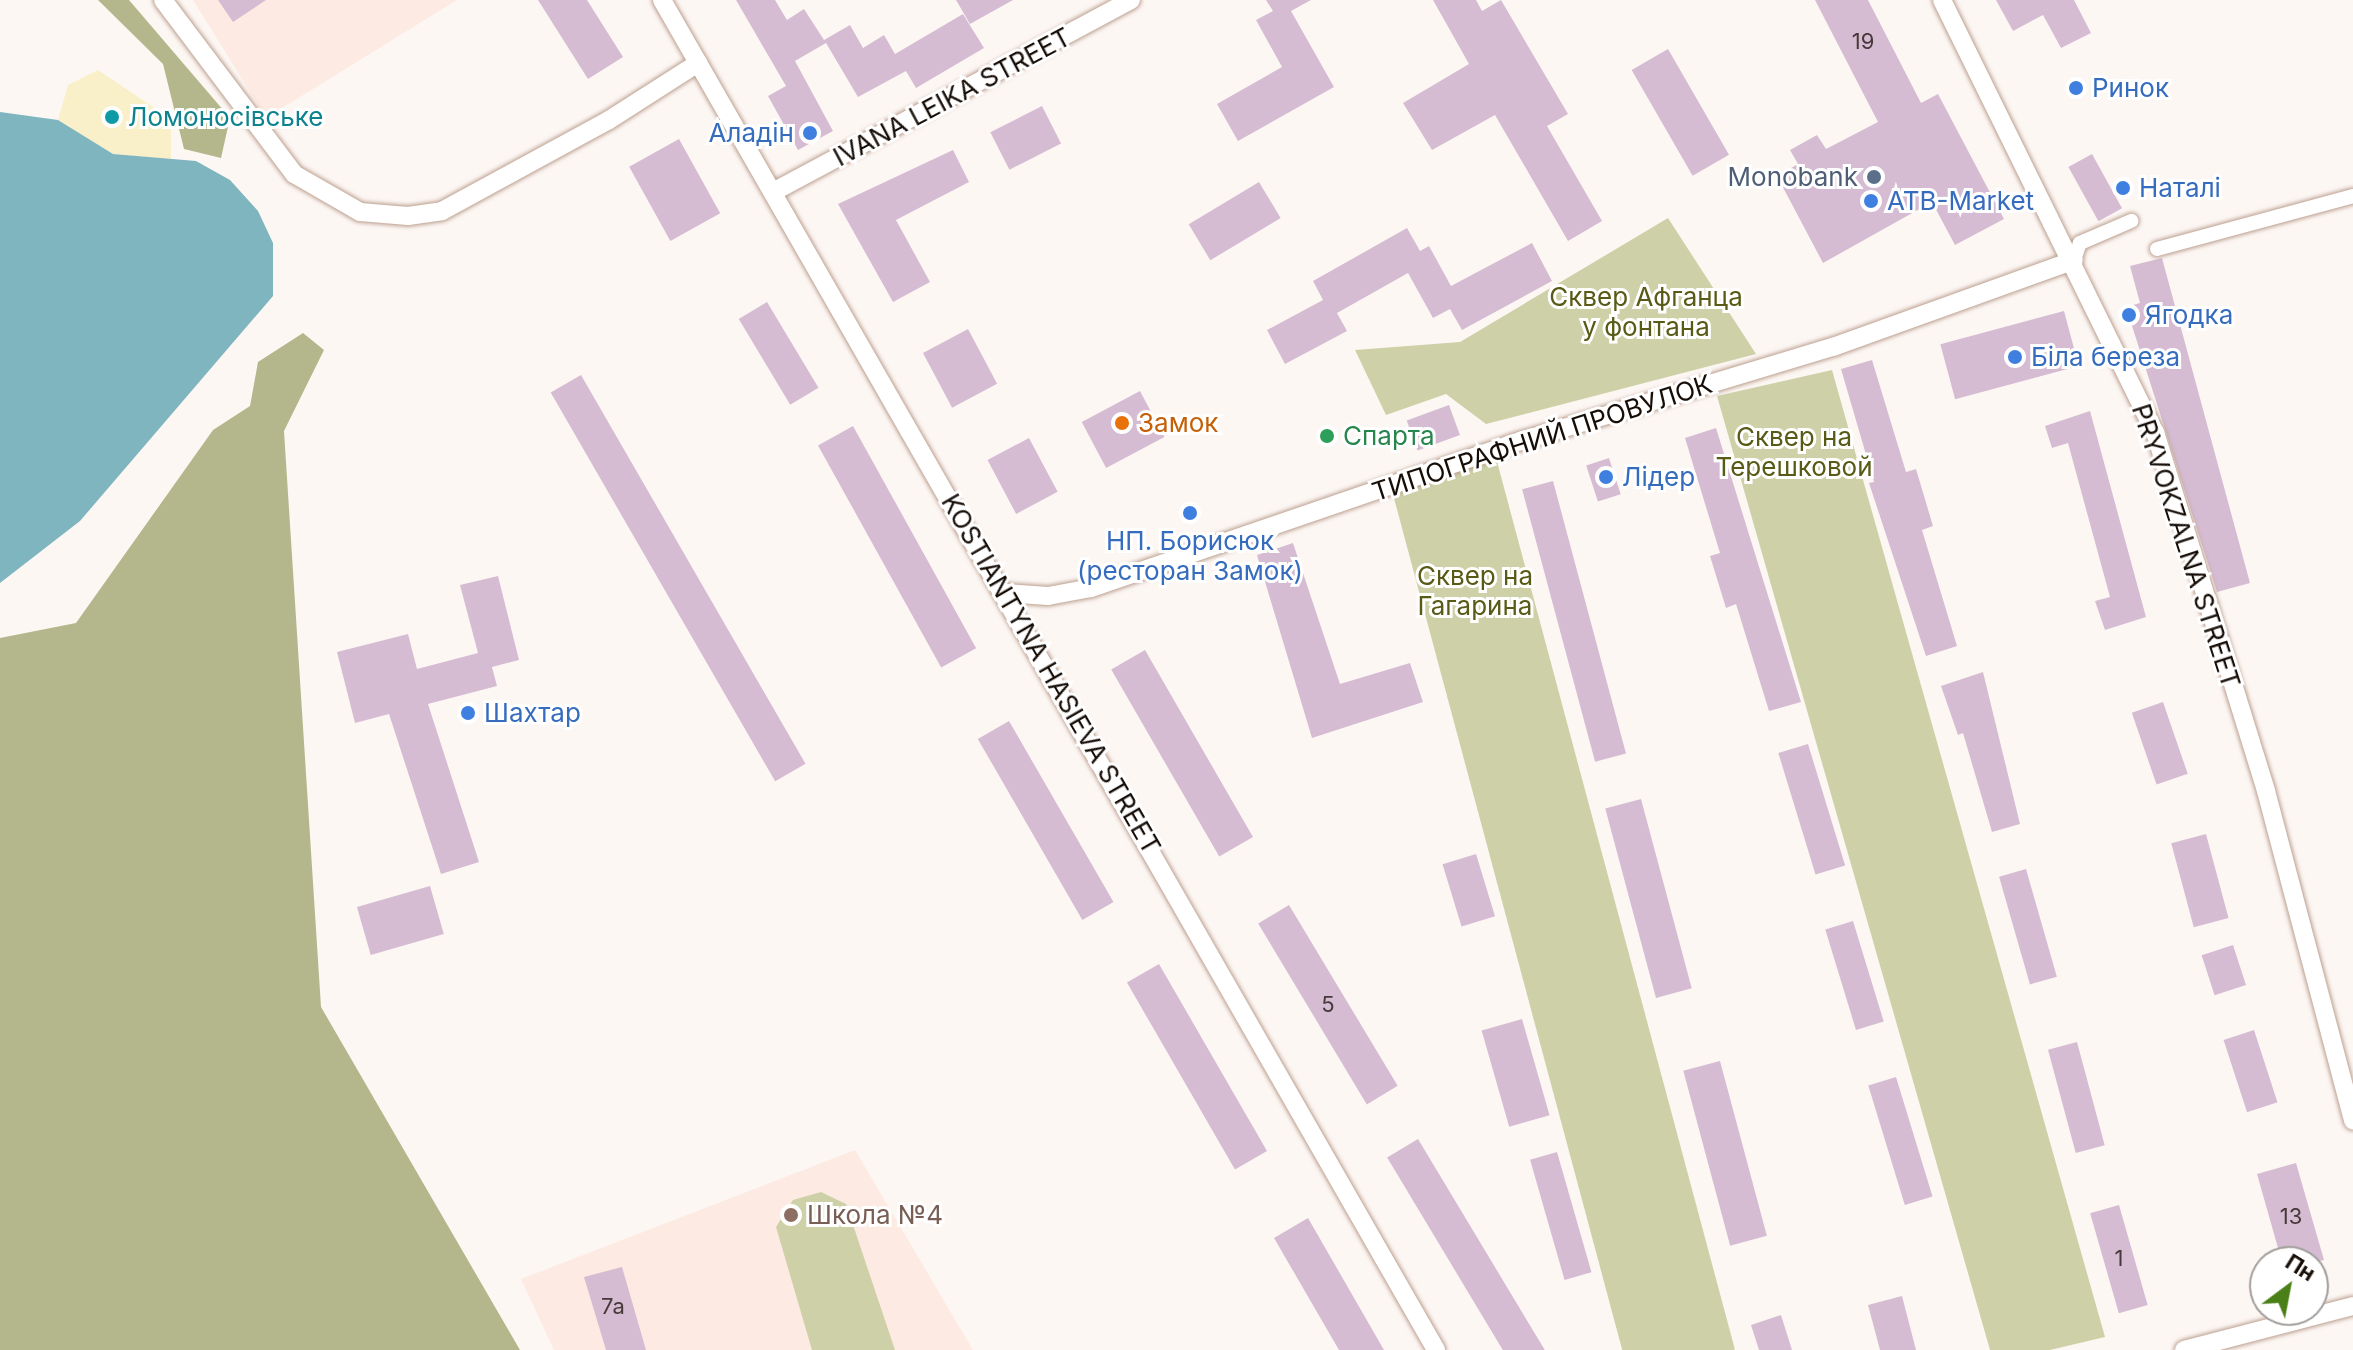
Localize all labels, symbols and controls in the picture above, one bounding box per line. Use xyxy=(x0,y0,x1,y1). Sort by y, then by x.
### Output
street label: IVANA LEIKA STREET xyxy=(828,21,1076,173)
house number: 19 xyxy=(1852,29,1874,55)
place label: Ринок xyxy=(2092,72,2169,104)
marker: Ринок xyxy=(2067,79,2085,97)
place label: Ломоносівське xyxy=(128,101,323,133)
marker: Ломоносівське xyxy=(103,108,121,126)
place label: Аладін xyxy=(709,117,794,149)
marker: Аладін xyxy=(801,124,819,142)
place label: Monobank xyxy=(1728,161,1858,193)
marker: Monobank xyxy=(1865,168,1883,186)
place label: Наталі xyxy=(2139,172,2221,204)
marker: Наталі xyxy=(2114,179,2132,197)
place label: ATB-Market xyxy=(1887,185,2034,217)
marker: ATB-Market xyxy=(1862,192,1880,210)
park label: Сквер Афганца у фонтана xyxy=(1549,281,1743,342)
place label: Ягодка xyxy=(2145,299,2233,331)
marker: Ягодка xyxy=(2120,306,2138,324)
place label: Біла береза xyxy=(2031,341,2180,373)
marker: Біла береза xyxy=(2006,348,2024,366)
street label: ТИПОГРАФНИЙ ПРОВУЛОК xyxy=(1368,368,1716,508)
street label: PRYVOKZALNA STREET xyxy=(2125,400,2247,692)
place label: Замок xyxy=(1138,407,1218,439)
marker: Замок xyxy=(1113,414,1131,432)
place label: Спарта xyxy=(1343,420,1435,452)
park label: Сквер на Терешковой xyxy=(1715,421,1873,482)
marker: Спарта xyxy=(1318,427,1336,445)
place label: Лідер xyxy=(1622,461,1695,493)
marker: Лідер xyxy=(1597,468,1615,486)
street label: KOSTIANTYNA HASIEVA STREET xyxy=(935,488,1167,860)
marker: НП. Борисюк (ресторан Замок) xyxy=(1181,504,1199,522)
place label: НП. Борисюк (ресторан Замок) xyxy=(1077,525,1303,586)
park label: Сквер на Гагарина xyxy=(1417,560,1533,622)
place label: Шахтар xyxy=(484,697,581,729)
marker: Шахтар xyxy=(459,704,477,722)
house number: 5 xyxy=(1321,992,1335,1018)
place label: Школа №4 xyxy=(807,1199,943,1231)
house number: 13 xyxy=(2280,1204,2302,1230)
marker: Школа №4 xyxy=(782,1206,800,1224)
house number: 1 xyxy=(2115,1246,2123,1272)
north arrow xyxy=(2249,1246,2329,1326)
text: Пн xyxy=(2281,1248,2320,1286)
house number: 7а xyxy=(601,1294,625,1320)

